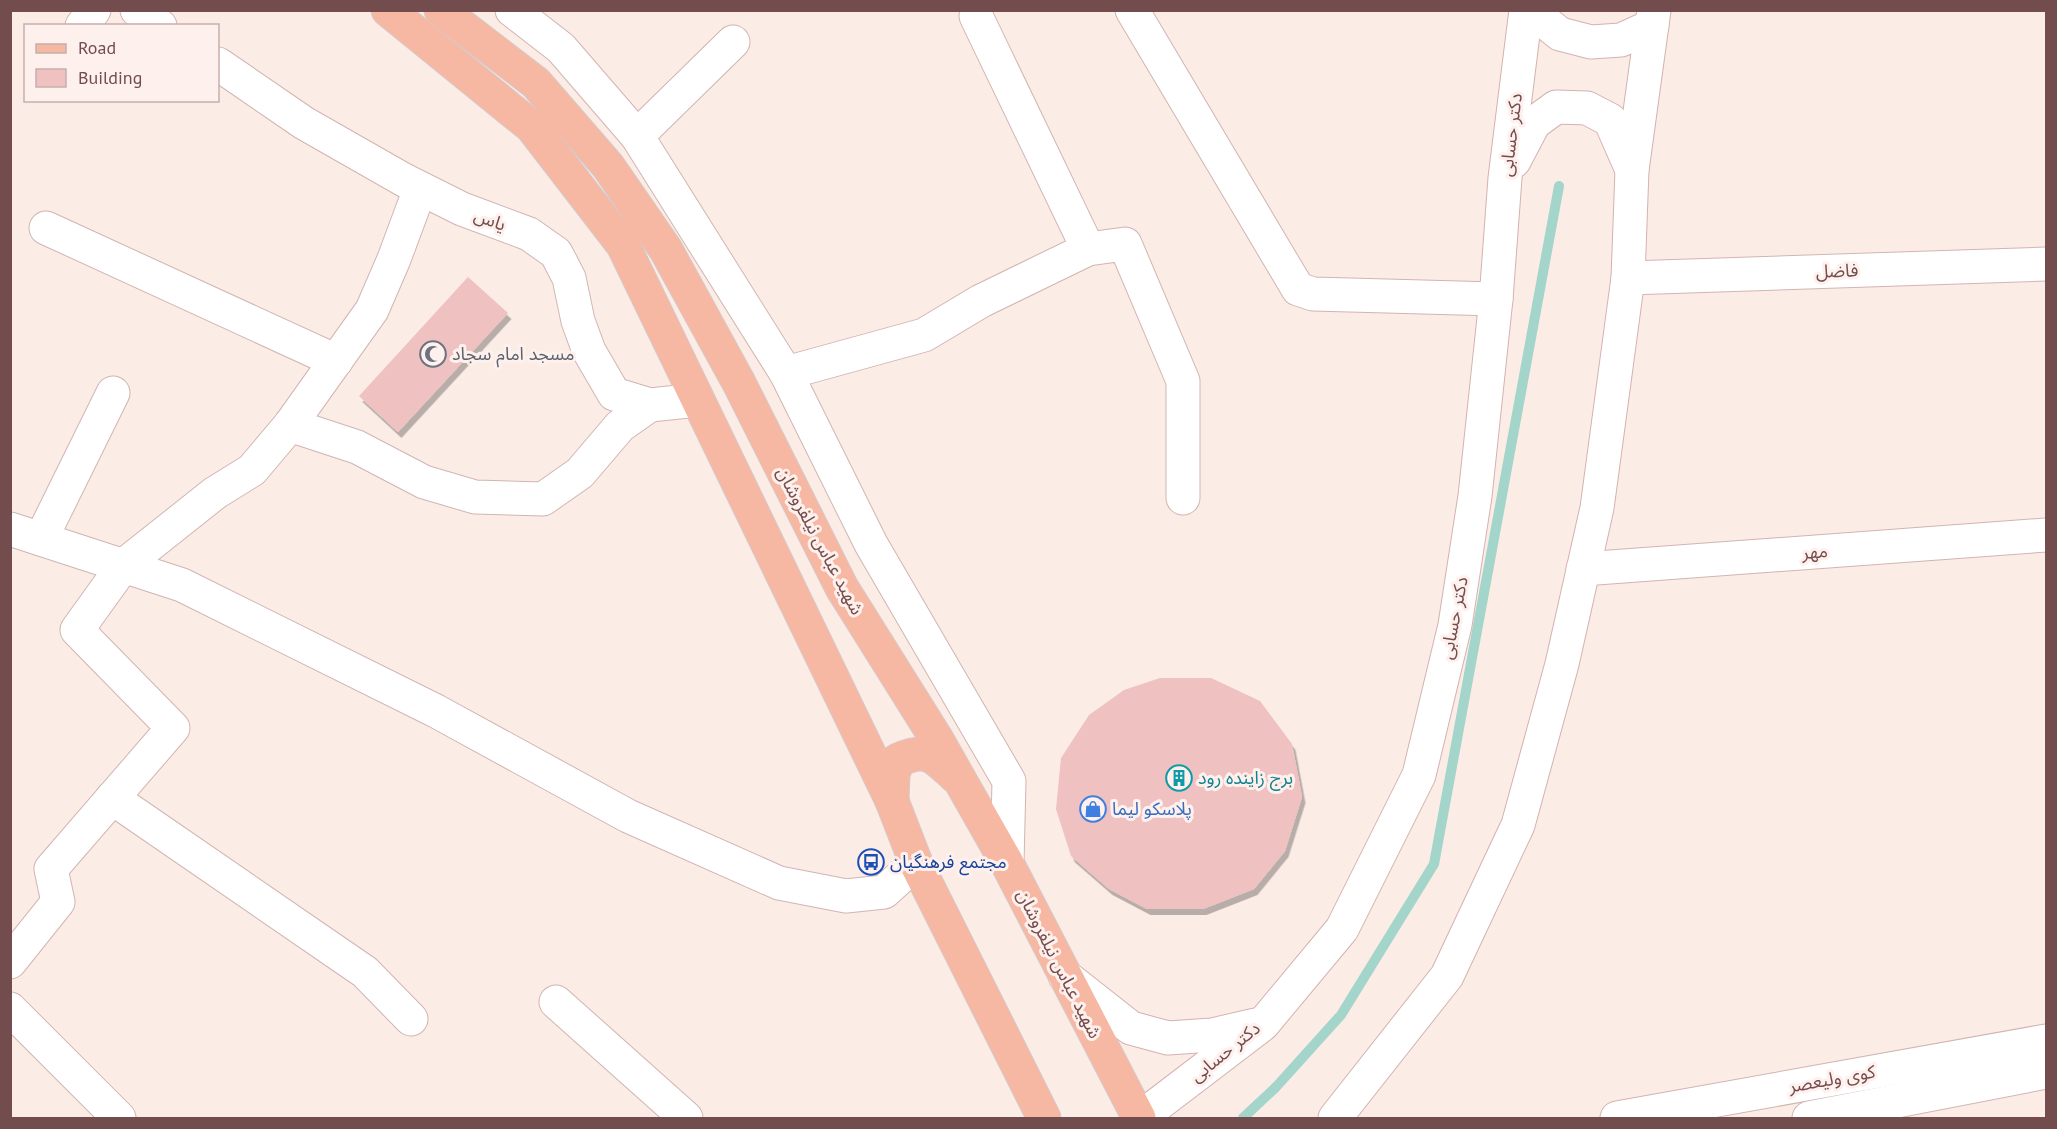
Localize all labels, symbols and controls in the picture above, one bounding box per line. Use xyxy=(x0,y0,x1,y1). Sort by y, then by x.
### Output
legend xyxy=(24,24,219,102)
text: Road xyxy=(78,36,116,59)
text: Building xyxy=(78,66,142,89)
street label: دکتر حسابی xyxy=(1494,92,1527,178)
street label: یاس xyxy=(471,203,509,236)
street label: فاضل xyxy=(1815,258,1859,283)
mosque icon: مسجد امام سجاد xyxy=(418,339,448,369)
place label: مسجد امام سجاد xyxy=(452,342,575,368)
street label: شهید عباس نیلفروشان xyxy=(772,463,869,619)
street label: مهر xyxy=(1800,539,1829,564)
street label: دکتر حسابی xyxy=(1434,575,1473,661)
building icon: برج زاینده رود xyxy=(1164,763,1194,793)
place label: برج زاینده رود xyxy=(1198,766,1293,791)
shop icon: پلاسکو لیما xyxy=(1078,794,1108,824)
place label: پلاسکو لیما xyxy=(1112,797,1192,820)
bus stop icon: مجتمع فرهنگیان xyxy=(856,847,886,877)
place label: مجتمع فرهنگیان xyxy=(890,850,1007,876)
street label: شهید عباس نیلفروشان xyxy=(1012,885,1107,1042)
street label: دکتر حسابی xyxy=(1185,1016,1265,1087)
street label: کوی ولیعصر xyxy=(1786,1059,1878,1098)

